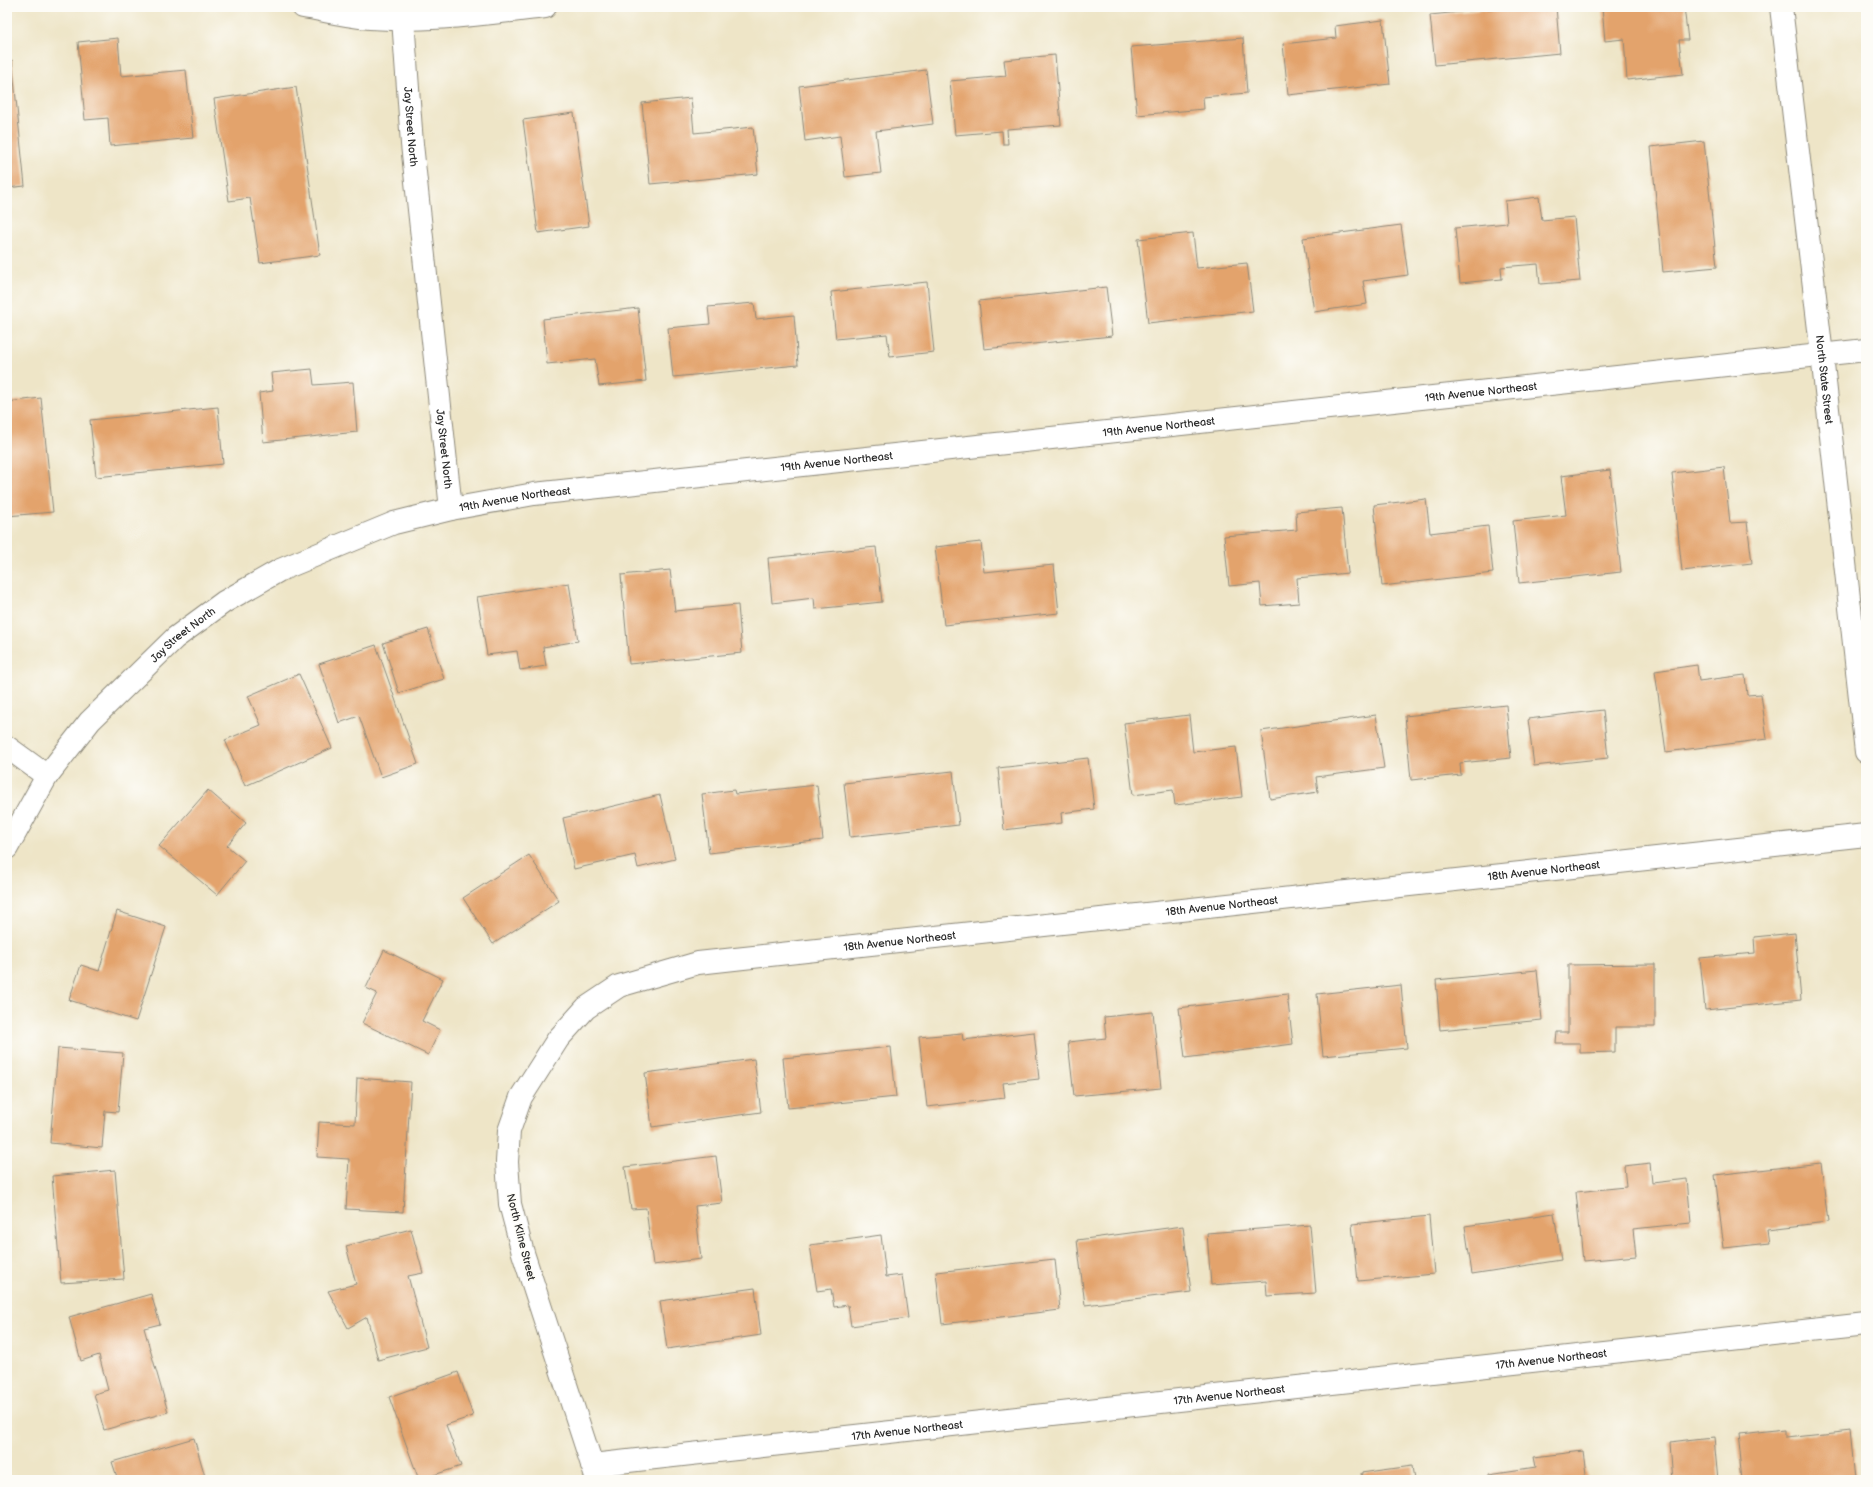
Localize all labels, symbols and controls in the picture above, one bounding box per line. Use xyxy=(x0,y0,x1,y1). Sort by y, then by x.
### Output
street label: Jay Street North xyxy=(401,86,421,167)
street label: North State Street xyxy=(1813,334,1836,425)
street label: 19th Avenue Northeast xyxy=(1424,379,1538,404)
street label: Jay Street North xyxy=(434,408,455,489)
street label: 19th Avenue Northeast xyxy=(1102,414,1216,439)
street label: 19th Avenue Northeast xyxy=(780,449,894,474)
street label: 19th Avenue Northeast xyxy=(458,484,572,514)
street label: Jay Street North xyxy=(148,604,218,665)
street label: 18th Avenue Northeast xyxy=(1487,858,1601,883)
street label: 18th Avenue Northeast xyxy=(1165,893,1279,918)
street label: 18th Avenue Northeast xyxy=(843,928,957,954)
street label: North Kline Street xyxy=(504,1192,538,1282)
street label: 17th Avenue Northeast xyxy=(1495,1346,1608,1371)
street label: 17th Avenue Northeast xyxy=(1173,1382,1286,1407)
street label: 17th Avenue Northeast xyxy=(851,1417,964,1443)

